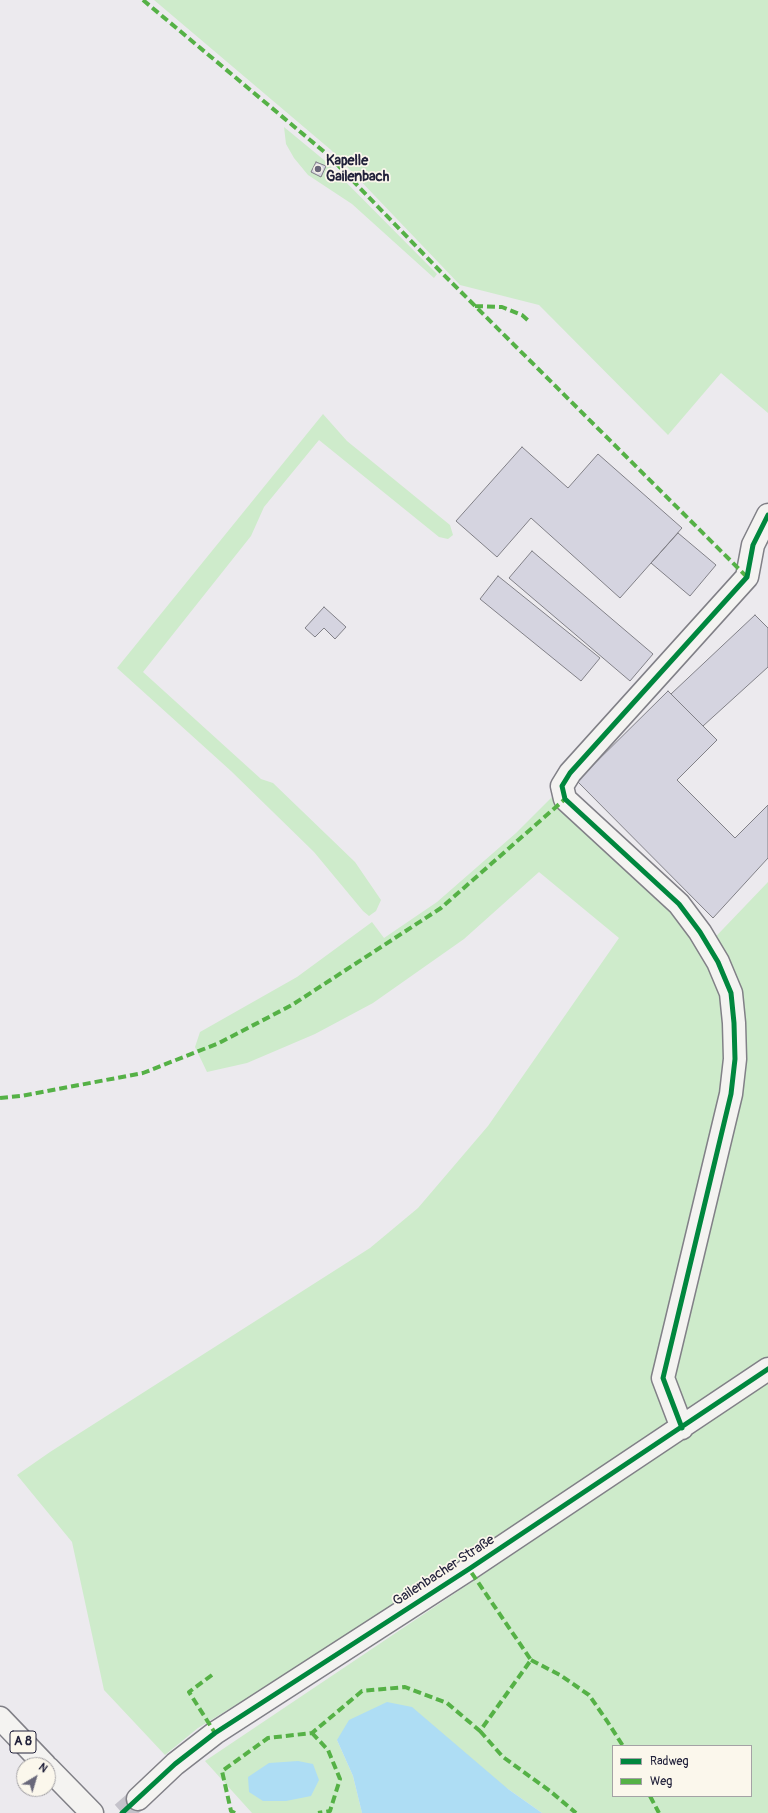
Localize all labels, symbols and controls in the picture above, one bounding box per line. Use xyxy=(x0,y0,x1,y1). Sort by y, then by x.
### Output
place label: Kapelle Gailenbach xyxy=(326,153,389,186)
marker: Kapelle Gailenbach xyxy=(313,164,323,174)
street label: Gailenbacher Straße xyxy=(390,1532,498,1610)
road number: A 8 xyxy=(10,1731,36,1753)
legend xyxy=(612,1745,752,1797)
text: Radweg xyxy=(650,1754,688,1769)
north arrow xyxy=(16,1757,56,1797)
text: N xyxy=(36,1761,50,1775)
text: Weg xyxy=(650,1774,672,1789)

